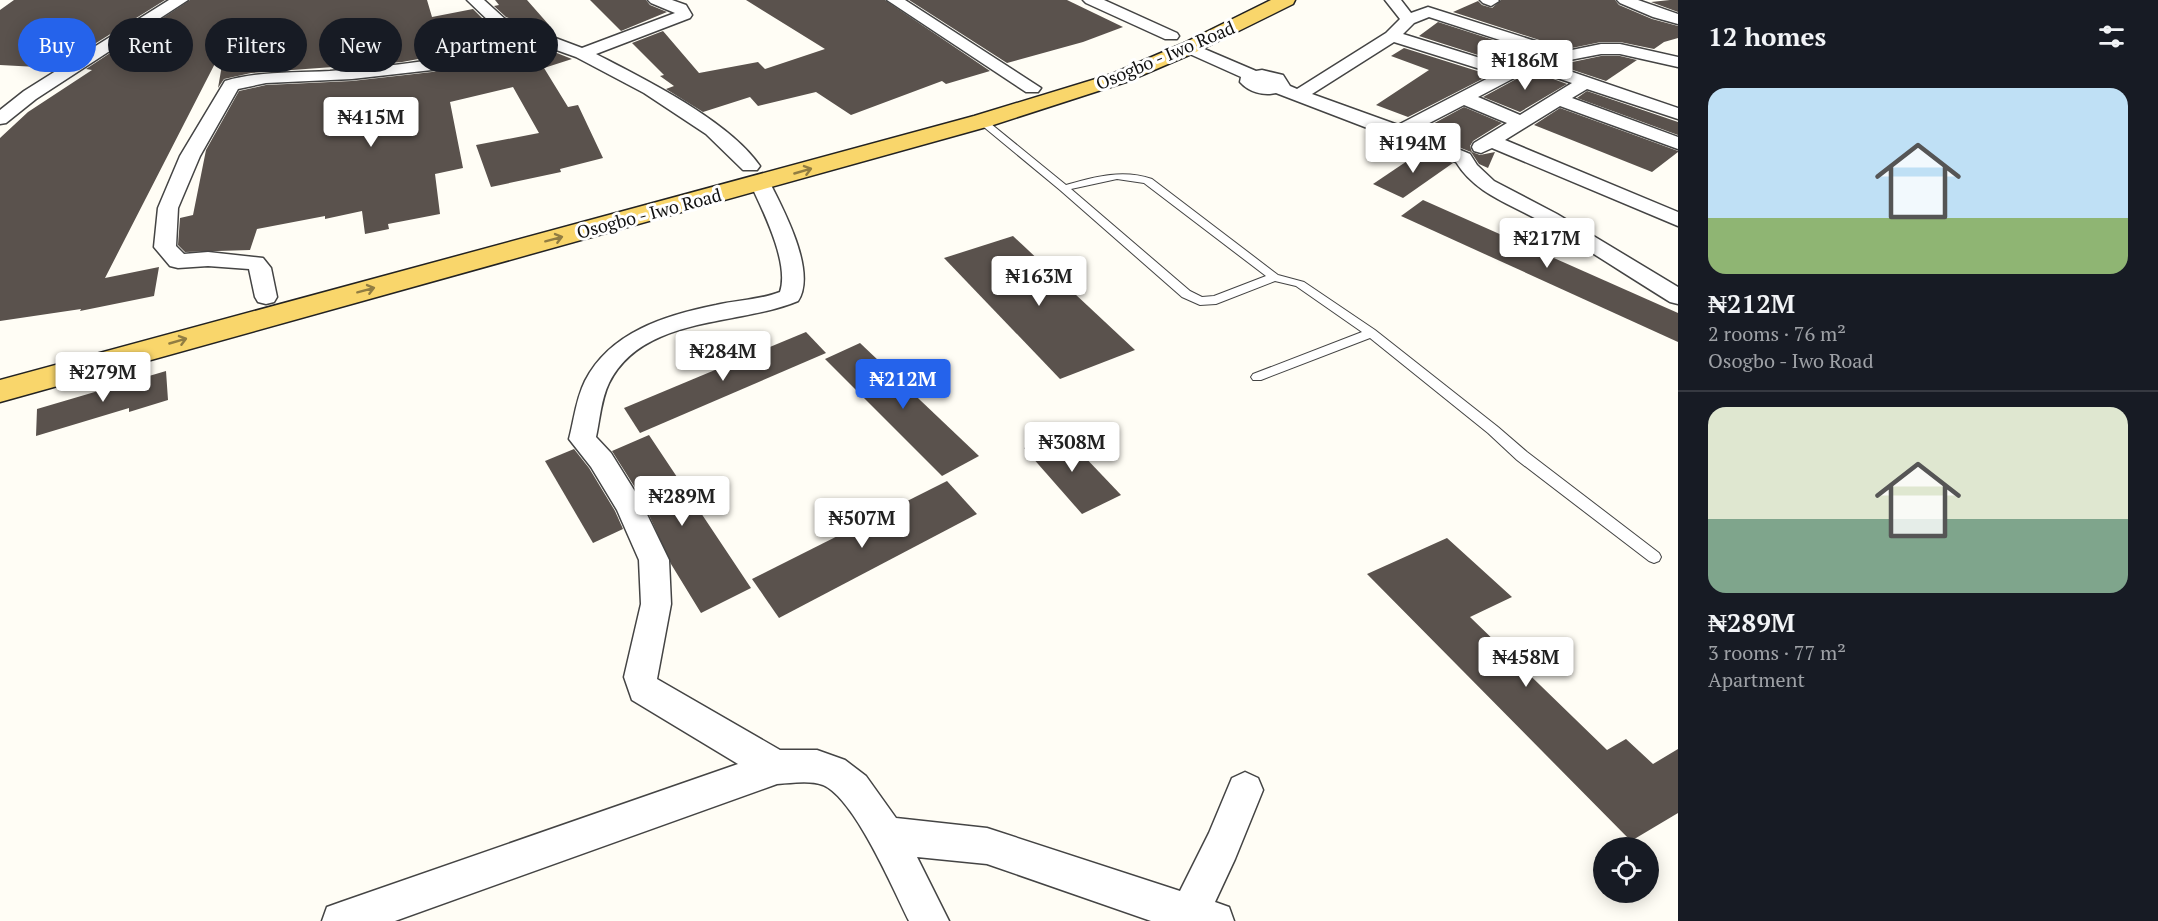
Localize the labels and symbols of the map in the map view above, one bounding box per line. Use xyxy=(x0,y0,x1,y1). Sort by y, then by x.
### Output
street label: Osogbo - Iwo Road xyxy=(1092,15,1238,95)
pin: ₦186M xyxy=(1483,40,1567,91)
pin: ₦415M xyxy=(329,97,413,148)
pin: ₦194M xyxy=(1371,123,1455,174)
one-way arrow xyxy=(793,165,812,176)
street label: Osogbo - Iwo Road xyxy=(574,182,724,244)
pin: ₦217M xyxy=(1505,218,1589,269)
one-way arrow xyxy=(544,232,563,244)
pin: ₦163M xyxy=(997,256,1081,307)
one-way arrow xyxy=(356,283,375,295)
pin: ₦284M xyxy=(681,331,765,382)
one-way arrow xyxy=(168,335,187,346)
pin: ₦279M xyxy=(61,352,145,403)
pin: ₦212M xyxy=(861,359,945,410)
pin: ₦308M xyxy=(1030,422,1114,473)
pin: ₦289M xyxy=(640,476,724,527)
pin: ₦507M xyxy=(820,498,904,549)
pin: ₦458M xyxy=(1484,637,1568,688)

